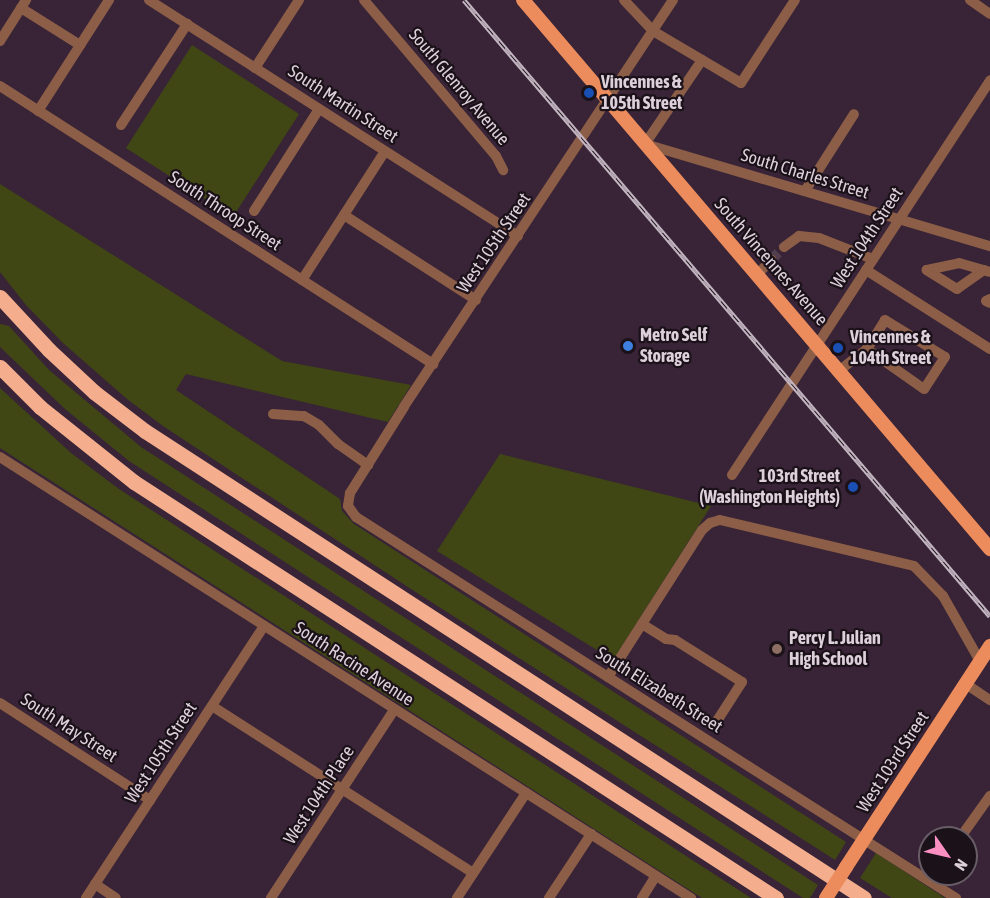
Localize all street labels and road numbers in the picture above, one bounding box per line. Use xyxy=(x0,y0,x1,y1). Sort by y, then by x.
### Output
street label: South Glenroy Avenue xyxy=(404,24,514,150)
street label: South Martin Street xyxy=(284,60,402,148)
street label: South Charles Street xyxy=(738,144,872,204)
street label: South Throop Street xyxy=(165,167,285,255)
street label: West 104th Street xyxy=(826,184,908,292)
street label: West 105th Street xyxy=(453,189,535,297)
street label: South Vincennes Avenue xyxy=(710,194,832,330)
street label: South Racine Avenue xyxy=(290,617,418,711)
street label: South Elizabeth Street xyxy=(592,642,726,738)
street label: South May Street xyxy=(17,689,121,767)
street label: West 105th Street xyxy=(120,699,202,807)
street label: West 103rd Street xyxy=(852,708,934,816)
street label: West 104th Place xyxy=(279,742,359,848)

